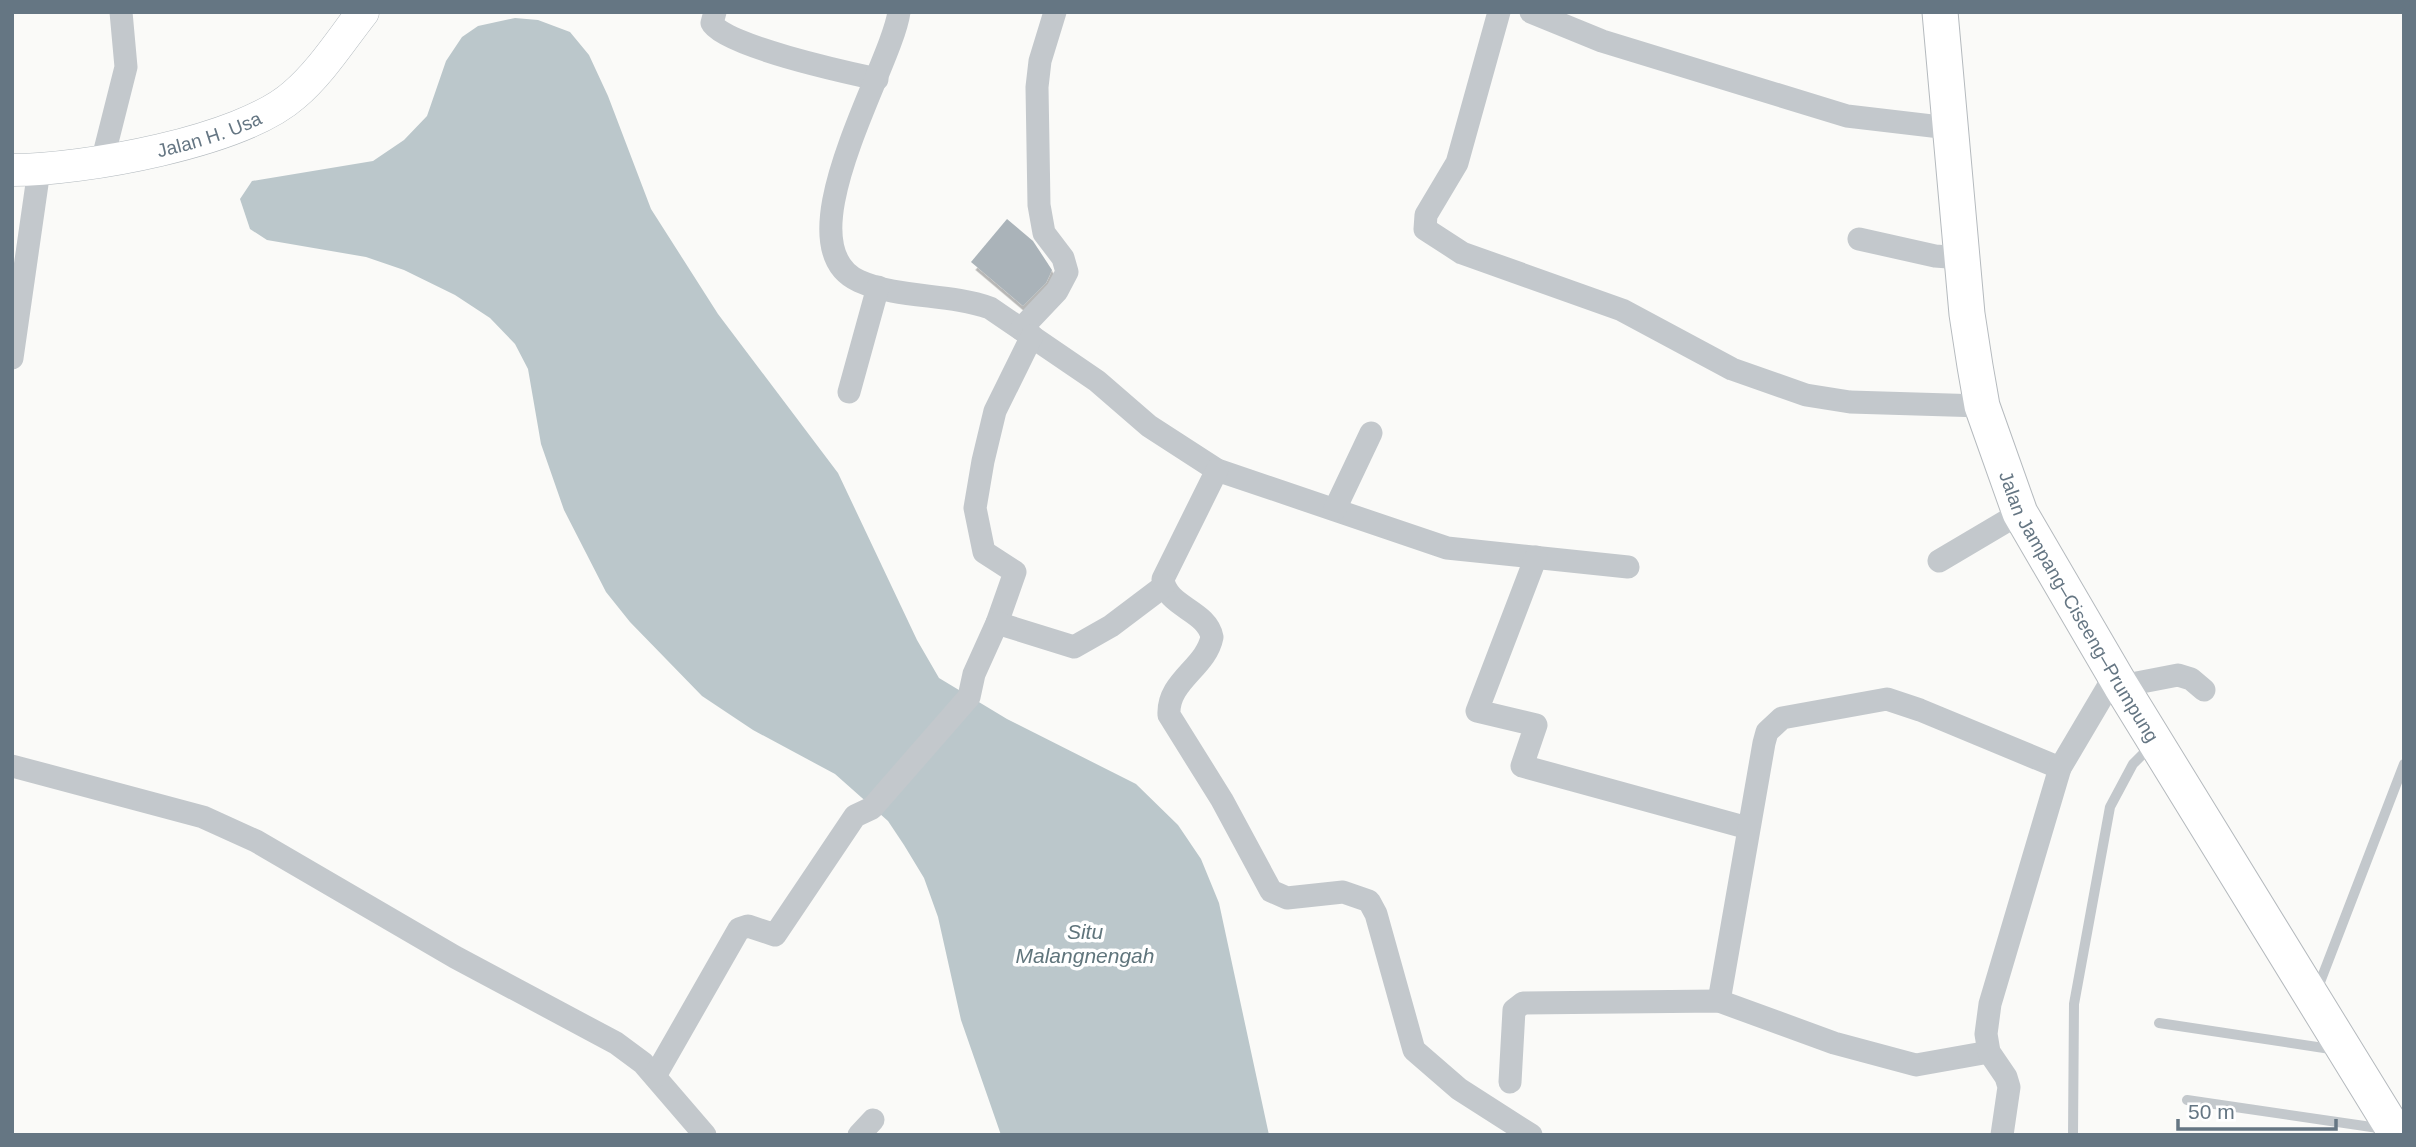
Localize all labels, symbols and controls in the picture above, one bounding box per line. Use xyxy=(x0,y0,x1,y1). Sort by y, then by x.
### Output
street label: Jalan H. Usa xyxy=(155,107,265,161)
street label: Jalan Jampang–Ciseeng–Prumpung xyxy=(1995,468,2163,746)
water label: Situ Malangnengah xyxy=(1016,920,1154,967)
scale bar xyxy=(2178,1088,2336,1132)
text: 50 m xyxy=(2188,1100,2235,1123)

